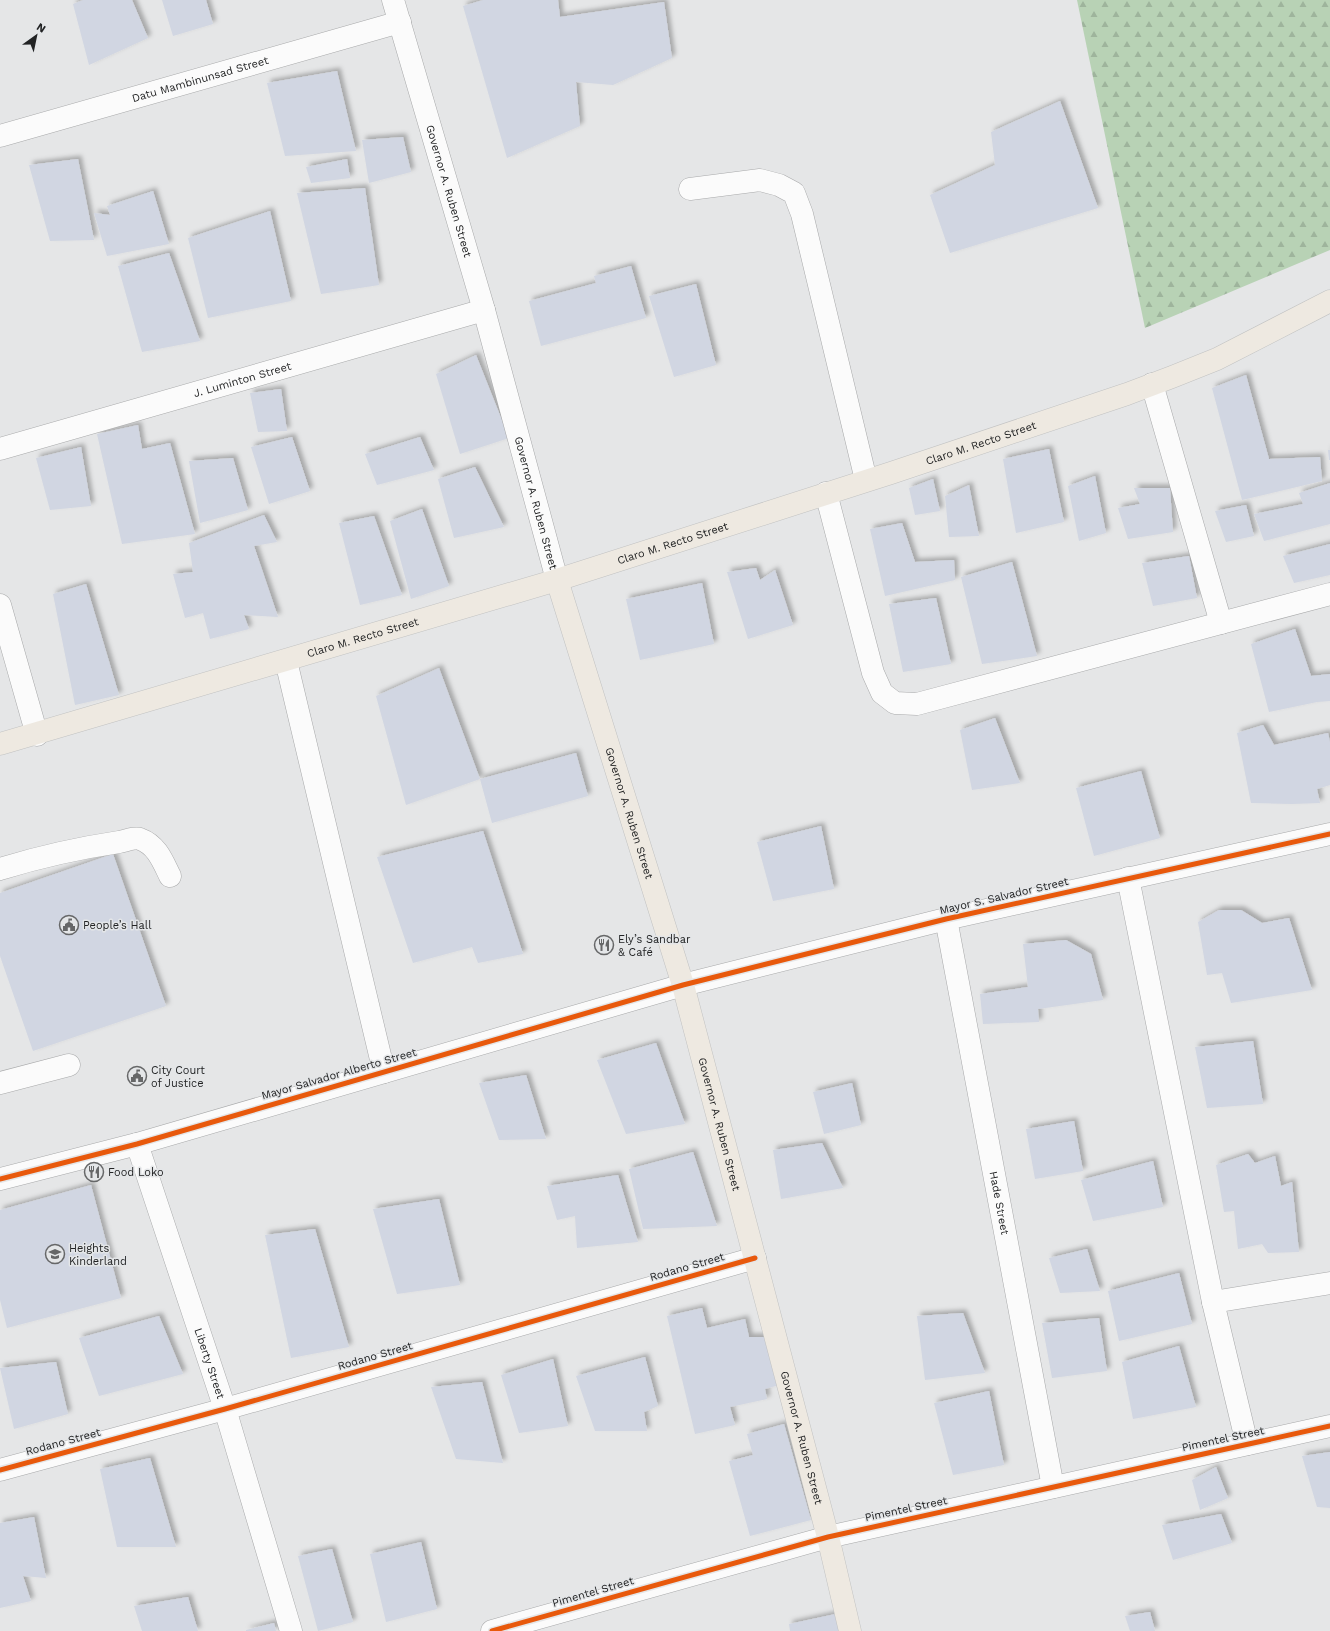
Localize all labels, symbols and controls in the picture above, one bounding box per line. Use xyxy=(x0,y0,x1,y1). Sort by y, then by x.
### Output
north arrow xyxy=(16,16,56,56)
text: N xyxy=(34,20,48,36)
street label: Datu Mambinunsad Street xyxy=(130,53,270,105)
street label: Governor A. Ruben Street xyxy=(423,123,475,259)
street label: J. Luminton Street xyxy=(192,359,293,400)
street label: Claro M. Recto Street xyxy=(924,418,1038,467)
street label: Governor A. Ruben Street xyxy=(512,435,560,571)
street label: Claro M. Recto Street xyxy=(615,519,730,567)
street label: Claro M. Recto Street xyxy=(305,615,420,660)
street label: Governor A. Ruben Street xyxy=(603,746,656,881)
street label: Mayor S. Salvador Street xyxy=(938,875,1070,917)
public building icon: People’s Hall xyxy=(58,914,80,936)
place label: People’s Hall xyxy=(83,919,152,932)
place label: Ely’s Sandbar & Café xyxy=(618,933,691,959)
restaurant icon: Ely’s Sandbar & Café xyxy=(593,934,615,956)
street label: Mayor Salvador Alberto Street xyxy=(260,1045,418,1102)
street label: Governor A. Ruben Street xyxy=(696,1056,743,1193)
place label: City Court of Justice xyxy=(151,1064,205,1090)
public building icon: City Court of Justice xyxy=(126,1065,148,1087)
restaurant icon: Food Loko xyxy=(83,1161,105,1183)
place label: Food Loko xyxy=(108,1166,164,1179)
street label: Hade Street xyxy=(987,1170,1012,1236)
place label: Heights Kinderland xyxy=(69,1242,127,1268)
school or university icon: Heights Kinderland xyxy=(44,1243,66,1265)
street label: Rodano Street xyxy=(648,1250,726,1284)
street label: Liberty Street xyxy=(192,1326,228,1401)
street label: Rodano Street xyxy=(336,1339,414,1373)
street label: Governor A. Ruben Street xyxy=(778,1369,826,1506)
street label: Pimentel Street xyxy=(1181,1424,1266,1454)
street label: Rodano Street xyxy=(24,1426,102,1458)
street label: Pimentel Street xyxy=(864,1494,949,1524)
street label: Pimentel Street xyxy=(551,1574,636,1610)

